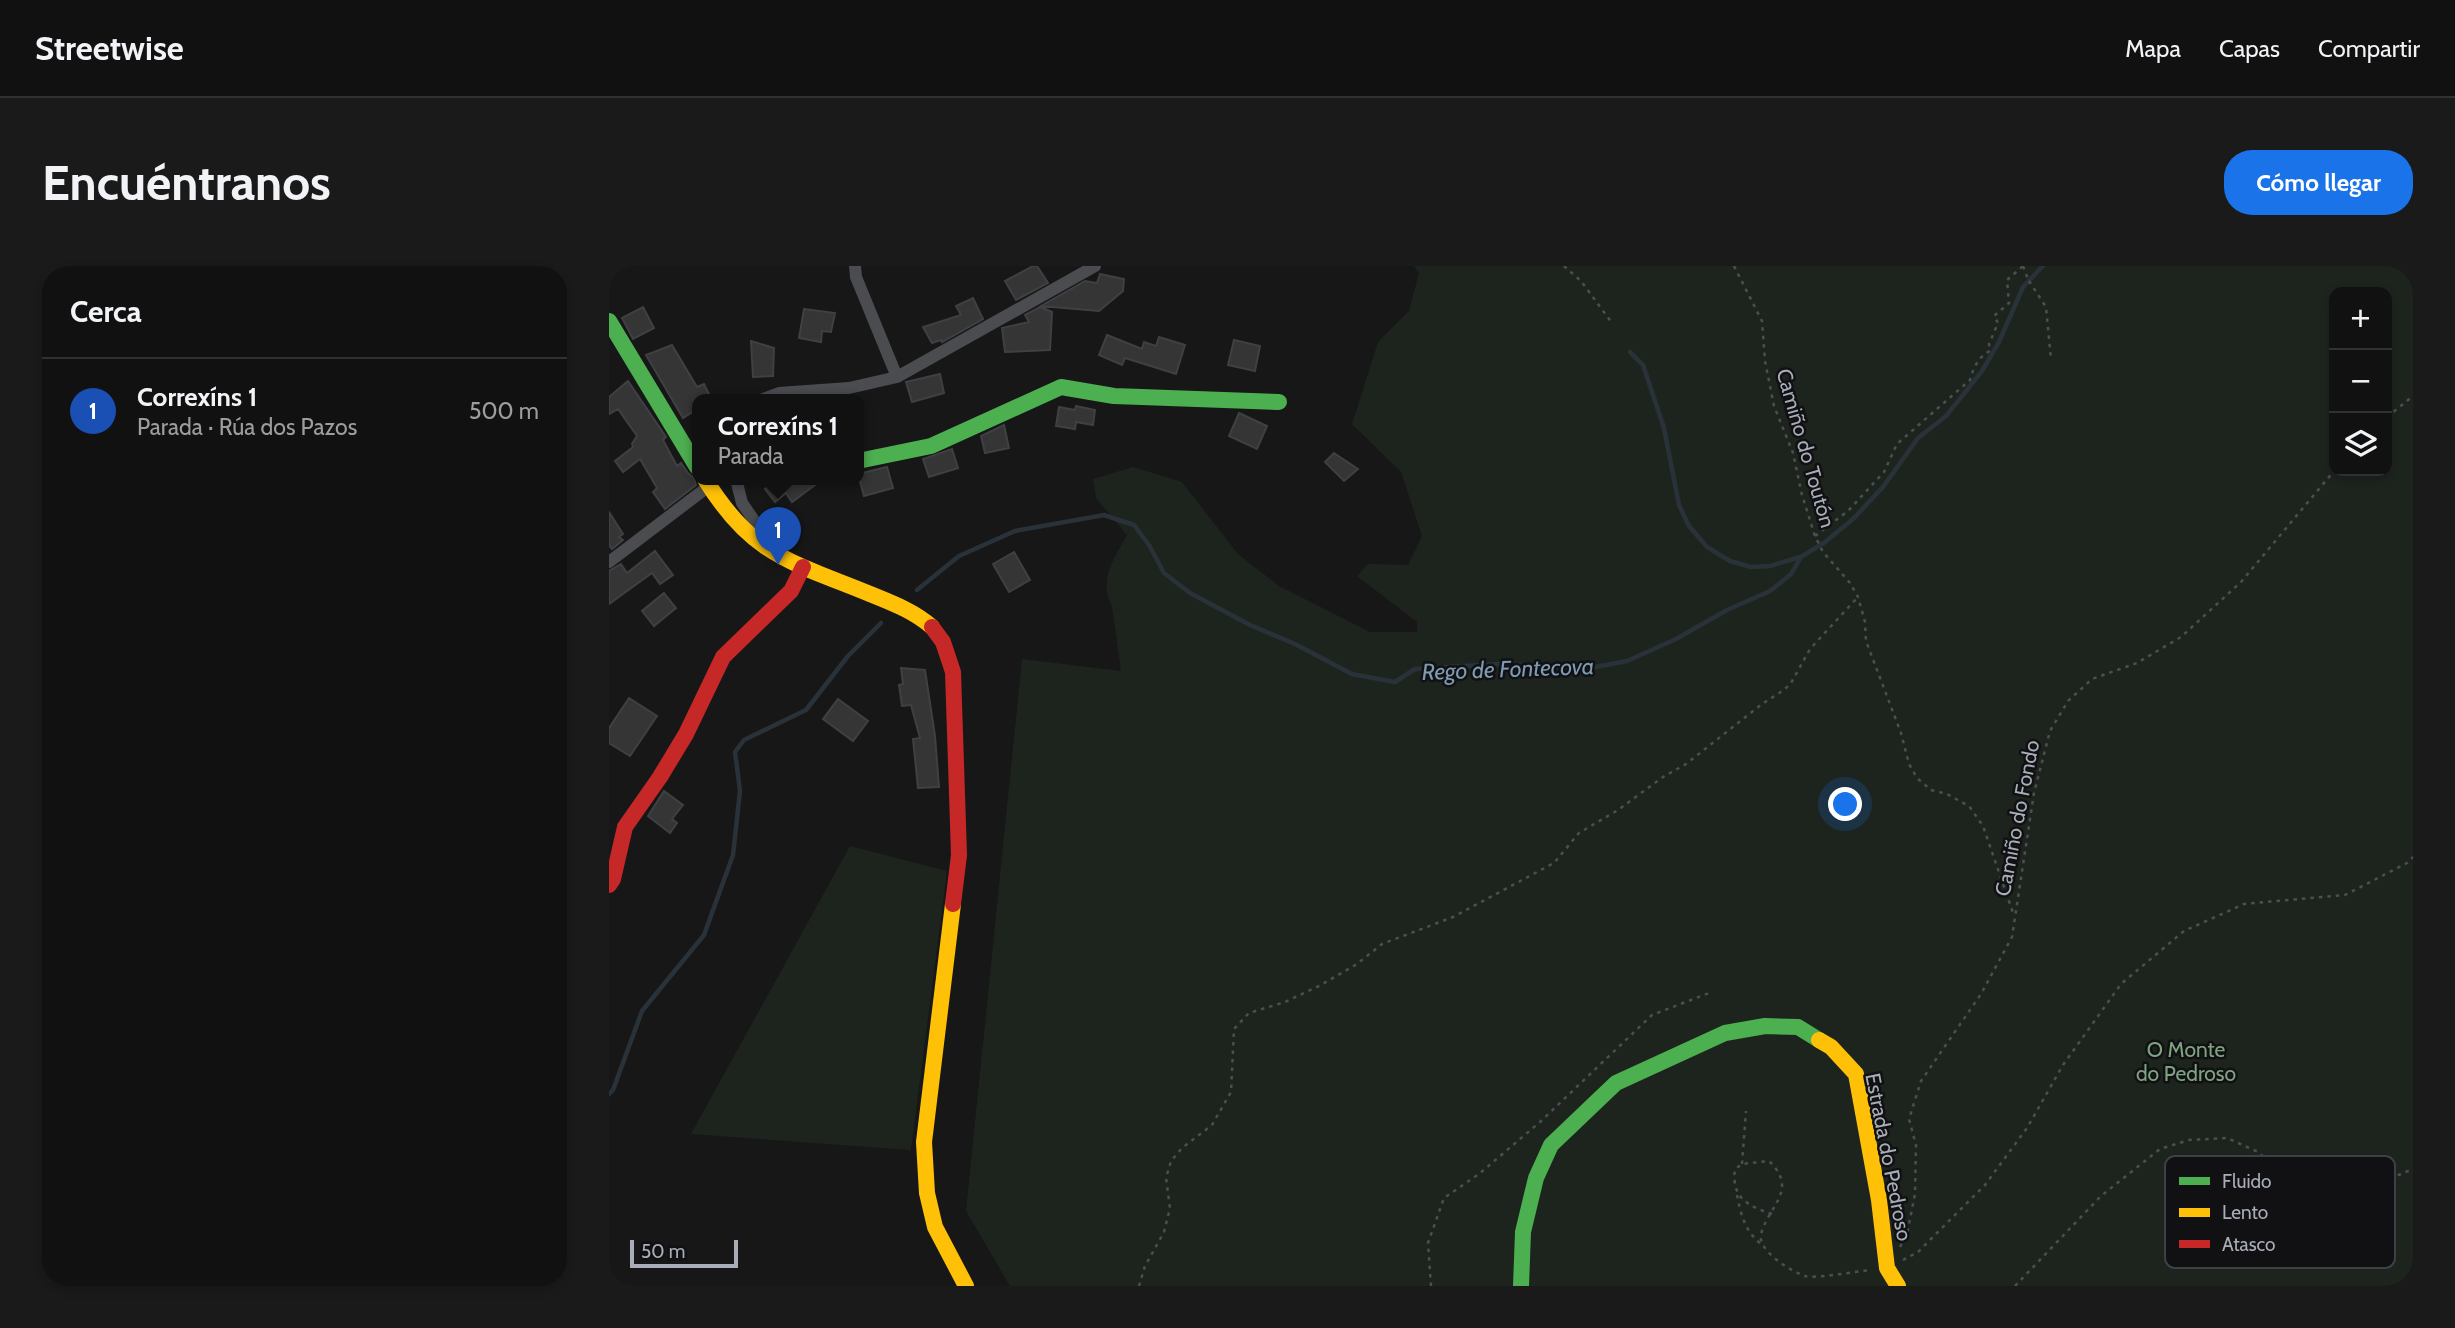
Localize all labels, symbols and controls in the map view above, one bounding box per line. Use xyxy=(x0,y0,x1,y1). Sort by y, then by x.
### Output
text: Streetwise xyxy=(35,28,184,68)
text: Mapa xyxy=(2125,34,2181,63)
text: Capas xyxy=(2219,34,2280,63)
text: Compartir xyxy=(2318,34,2420,63)
button: Cómo llegar xyxy=(2224,150,2413,215)
text: Encuéntranos xyxy=(42,153,331,212)
map controls xyxy=(2329,287,2392,476)
button: + xyxy=(2329,287,2392,350)
text: Cerca xyxy=(70,293,142,330)
button: − xyxy=(2329,350,2392,413)
street label: Camiño do Toutón xyxy=(1771,366,1841,530)
text: Correxíns 1 xyxy=(137,381,257,413)
popup xyxy=(692,394,864,485)
text: 1 xyxy=(89,397,97,425)
text: 500 m xyxy=(469,397,539,425)
text: Correxíns 1 xyxy=(718,410,838,442)
text: Parada · Rúa dos Pazos xyxy=(137,413,357,441)
button: layers xyxy=(2329,413,2392,476)
text: Parada xyxy=(718,442,784,470)
pin: 1 xyxy=(755,507,801,565)
water label: Rego de Fontecova xyxy=(1421,652,1595,686)
street label: Camiño do Fondo xyxy=(1990,738,2044,898)
your location xyxy=(1828,787,1862,821)
park label: O Monte do Pedroso xyxy=(2136,1037,2236,1086)
street label: Estrada do Pedroso xyxy=(1860,1071,1918,1243)
legend xyxy=(2165,1156,2395,1268)
text: Fluido xyxy=(2222,1170,2271,1193)
text: Lento xyxy=(2222,1201,2268,1224)
text: Atasco xyxy=(2222,1233,2276,1256)
scale bar xyxy=(630,1237,739,1269)
text: 50 m xyxy=(641,1240,685,1263)

